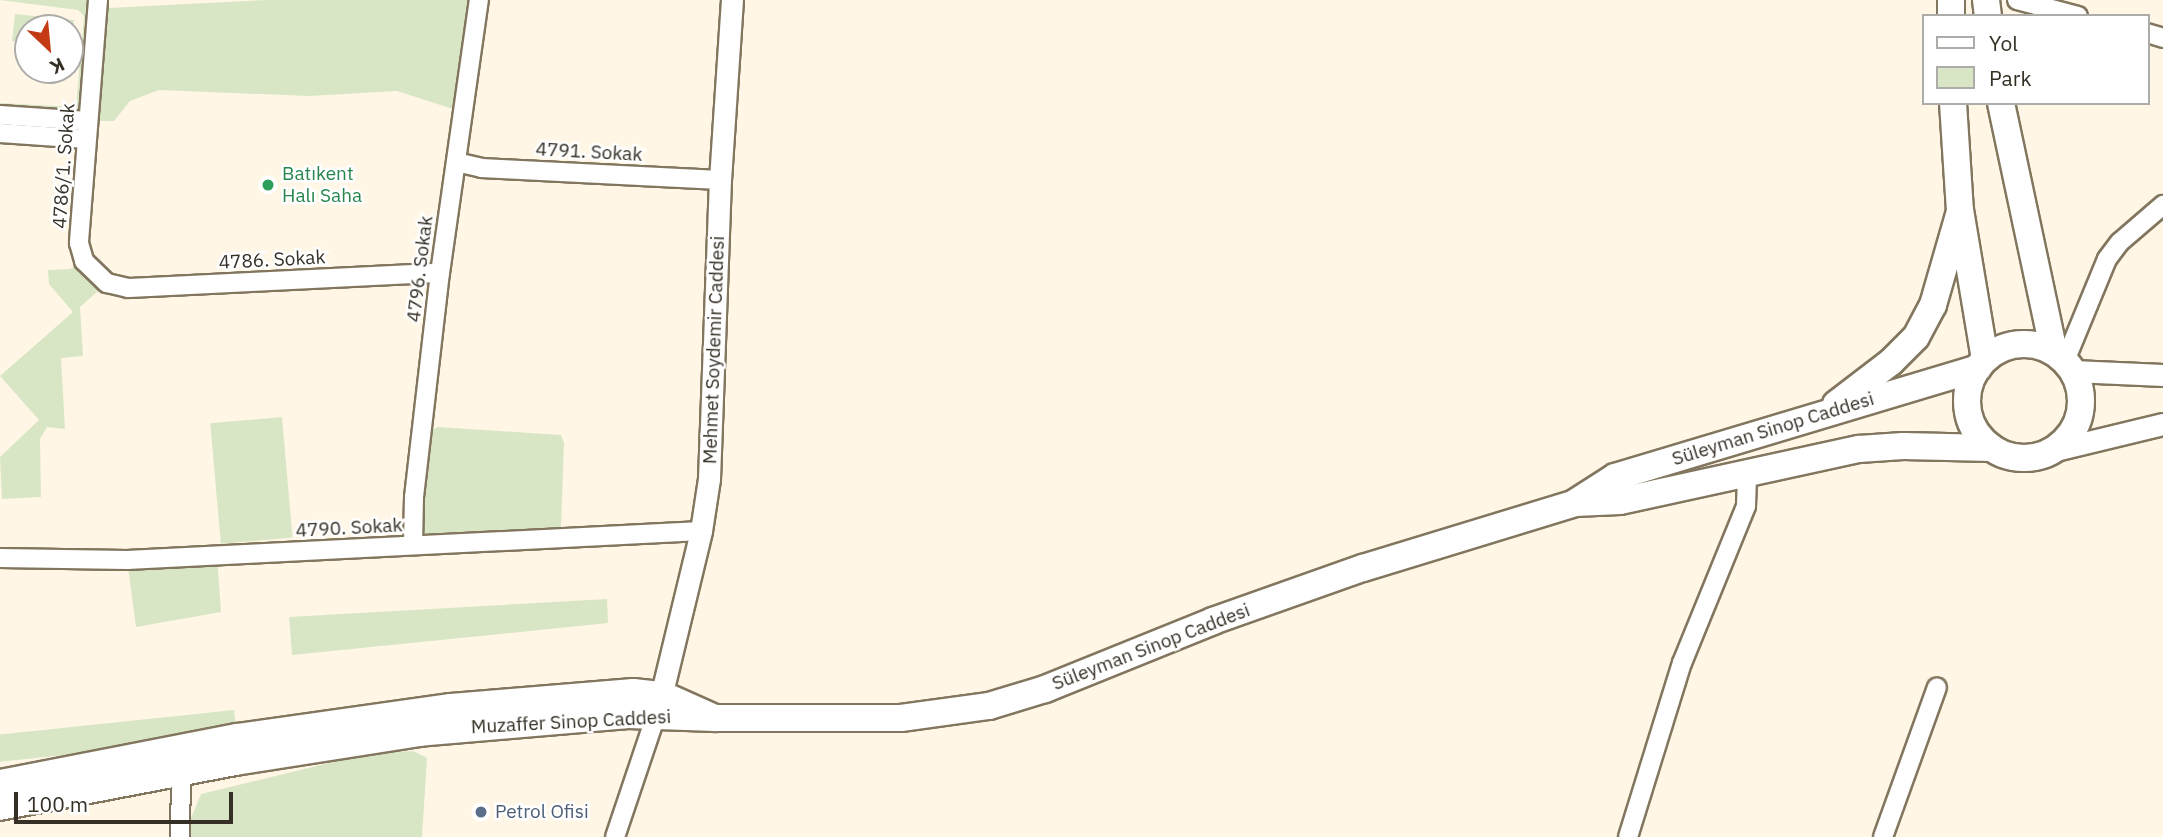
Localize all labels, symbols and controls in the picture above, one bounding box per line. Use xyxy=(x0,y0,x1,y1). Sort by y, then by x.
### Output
north arrow xyxy=(14,14,84,84)
legend xyxy=(1922,14,2149,105)
text: Yol xyxy=(1989,29,2018,57)
text: K xyxy=(46,52,69,80)
text: Park xyxy=(1989,64,2032,92)
street label: 4786/1. Sokak xyxy=(48,103,80,229)
street label: 4791. Sokak xyxy=(535,138,643,166)
place label: Batıkent Halı Saha xyxy=(282,163,362,207)
marker: Batıkent Halı Saha xyxy=(260,177,276,193)
street label: 4796. Sokak xyxy=(402,215,438,323)
street label: Mehmet Soydemir Caddesi xyxy=(699,235,729,465)
street label: 4786. Sokak xyxy=(218,246,326,274)
street label: Süleyman Sinop Caddesi xyxy=(1669,387,1877,471)
street label: 4790. Sokak xyxy=(295,514,403,542)
street label: Süleyman Sinop Caddesi xyxy=(1049,599,1253,695)
street label: Muzaffer Sinop Caddesi xyxy=(470,705,672,739)
scale bar xyxy=(18,778,236,822)
text: 100 m xyxy=(27,790,88,818)
place label: Petrol Ofisi xyxy=(495,801,589,823)
marker: Petrol Ofisi xyxy=(473,804,489,820)

